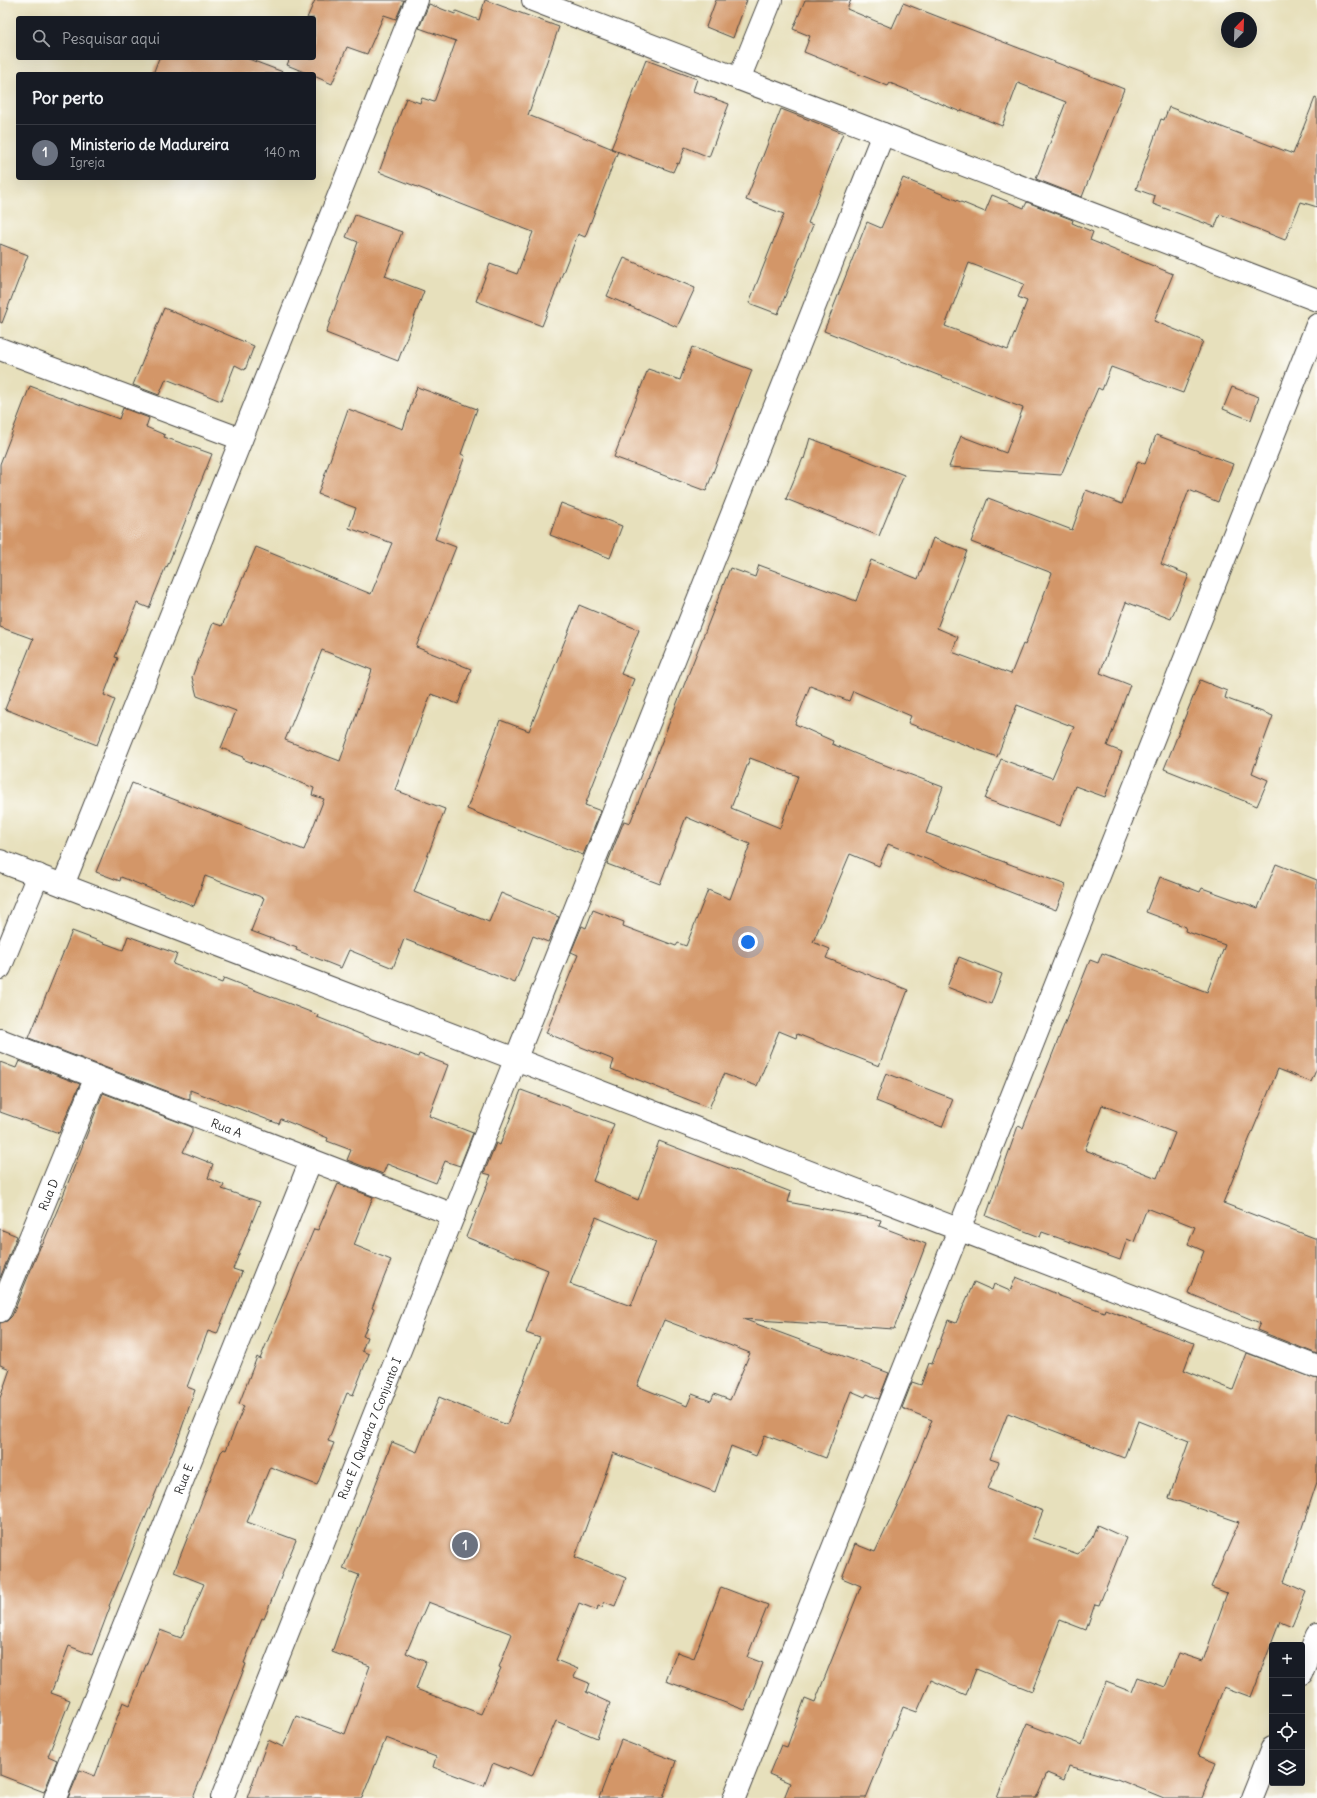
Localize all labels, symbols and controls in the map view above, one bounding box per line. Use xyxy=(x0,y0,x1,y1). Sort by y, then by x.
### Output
north arrow xyxy=(1221,12,1257,48)
search box xyxy=(16,16,316,60)
icon: search xyxy=(30,27,52,49)
text: Pesquisar aqui xyxy=(62,29,160,48)
text: Por perto xyxy=(32,87,103,109)
text: Ministerio de Madureira xyxy=(70,135,229,154)
text: 1 xyxy=(42,144,48,161)
text: 140 m xyxy=(264,144,300,161)
text: Igreja xyxy=(70,154,105,171)
your location xyxy=(738,932,758,952)
street label: Rua A xyxy=(209,1115,245,1140)
street label: Rua D xyxy=(35,1176,61,1212)
street label: Rua E / Quadra 7 Conjunto I xyxy=(334,1355,404,1501)
street label: Rua E xyxy=(170,1461,196,1496)
pin: 1 xyxy=(452,1530,478,1560)
map controls xyxy=(1269,1642,1305,1786)
button: + xyxy=(1269,1642,1305,1678)
button: − xyxy=(1269,1678,1305,1714)
button: locate xyxy=(1269,1714,1305,1750)
button: layers xyxy=(1269,1750,1305,1786)

